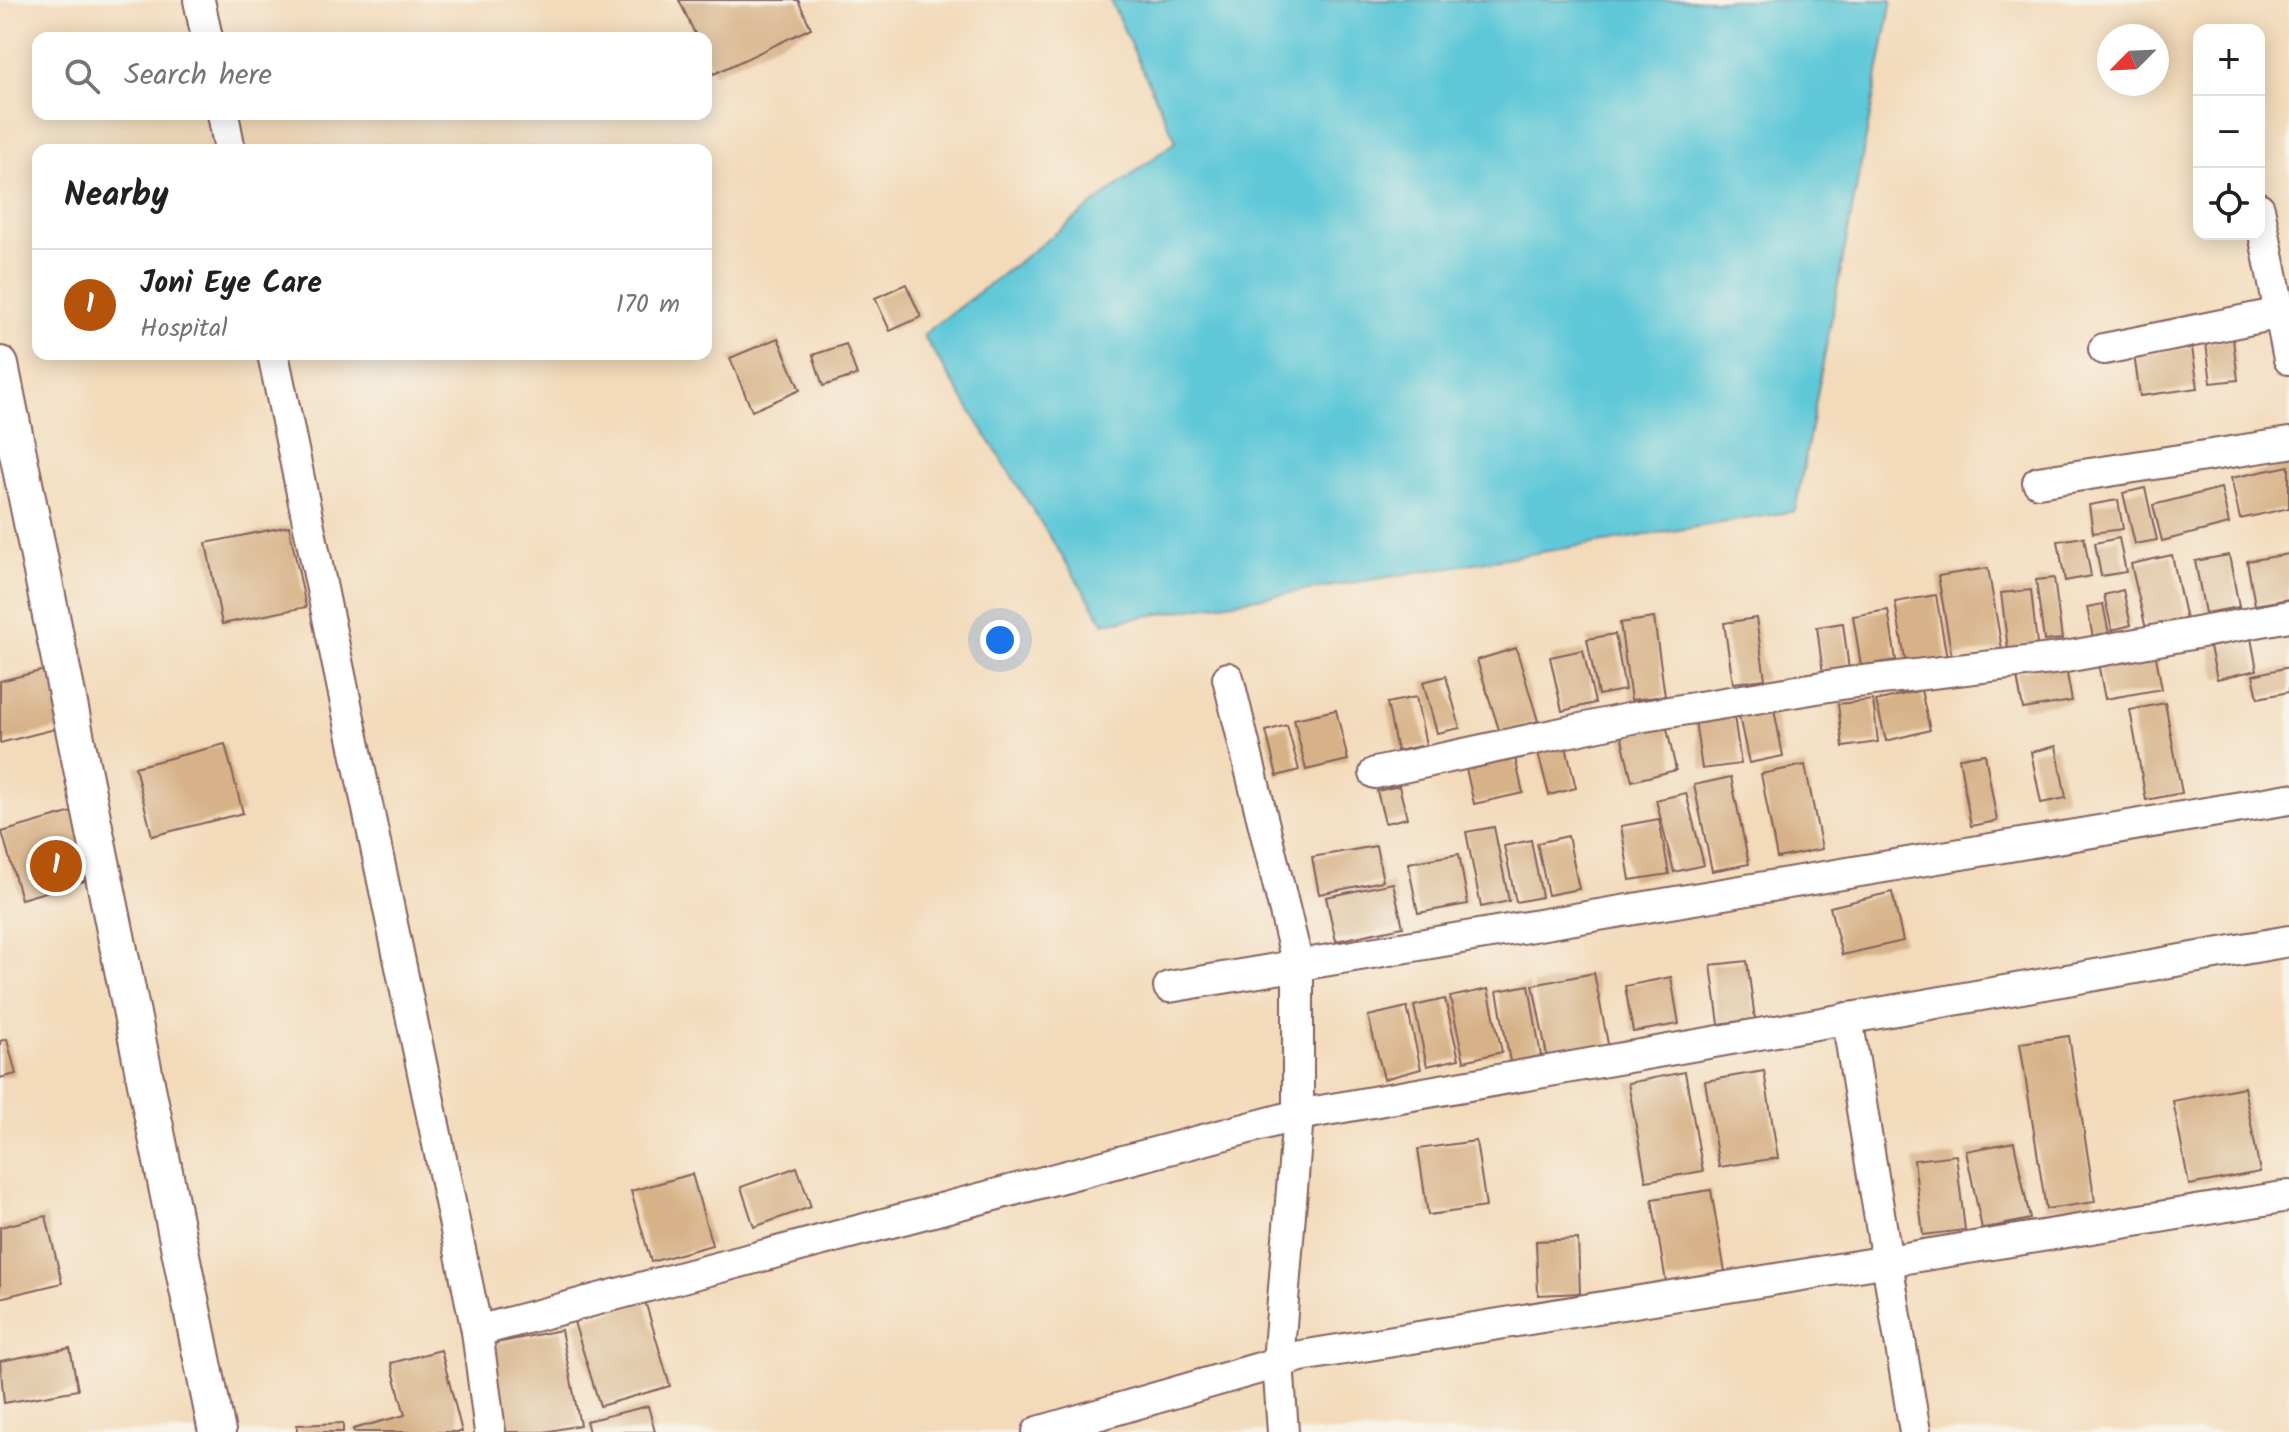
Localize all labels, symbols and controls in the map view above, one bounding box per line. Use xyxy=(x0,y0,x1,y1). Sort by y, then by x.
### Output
north arrow xyxy=(2097,24,2169,96)
map controls xyxy=(2193,24,2265,240)
button: + xyxy=(2193,24,2265,96)
search box xyxy=(32,32,712,120)
text: Search here xyxy=(124,52,272,100)
icon: search xyxy=(60,54,104,98)
button: − xyxy=(2193,96,2265,168)
button: locate xyxy=(2193,168,2265,240)
text: Nearby xyxy=(64,169,169,223)
text: Joni Eye Care xyxy=(140,260,322,308)
text: 1 xyxy=(86,284,94,326)
text: 170 m xyxy=(616,284,680,326)
text: Hospital xyxy=(140,308,228,350)
your location xyxy=(980,620,1020,660)
pin: 1 xyxy=(30,836,82,896)

